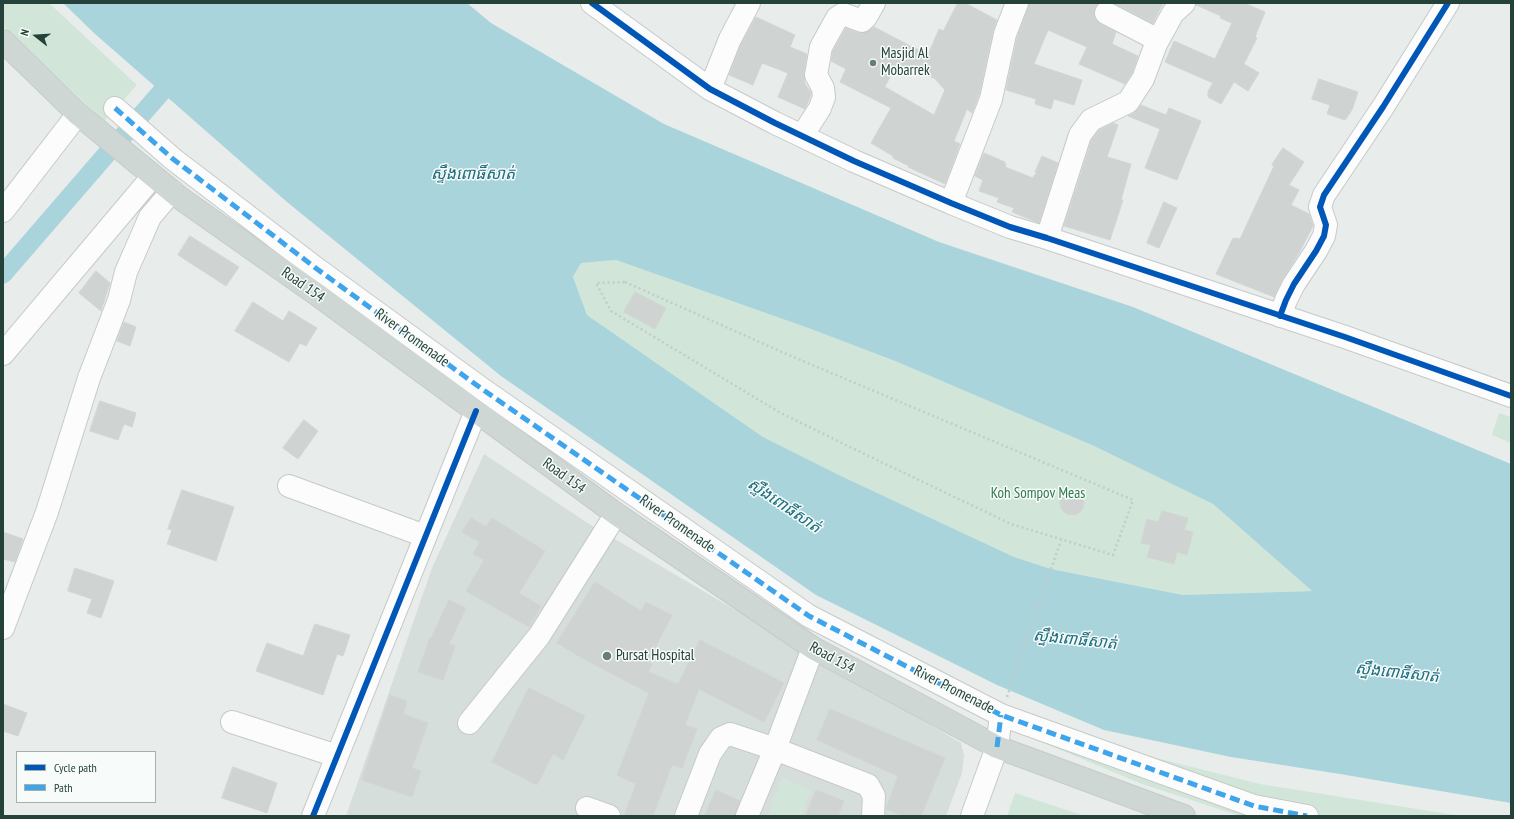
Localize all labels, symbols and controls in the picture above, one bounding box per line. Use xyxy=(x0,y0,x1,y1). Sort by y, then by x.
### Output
north arrow xyxy=(16,16,56,56)
text: N xyxy=(17,28,32,37)
place label: Masjid Al Mobarrek xyxy=(881,45,930,80)
marker: Masjid Al Mobarrek xyxy=(868,58,878,68)
water label: ស្ទឹងពោធិ៍សាត់ xyxy=(431,164,515,184)
street label: Road 154 xyxy=(278,264,328,306)
street label: River Promenade xyxy=(371,305,453,371)
street label: Road 154 xyxy=(539,454,589,498)
water label: ស្ទឹងពោធិ៍សាត់ xyxy=(744,475,824,537)
park label: Koh Sompov Meas xyxy=(991,485,1085,503)
street label: River Promenade xyxy=(636,491,718,557)
water label: ស្ទឹងពោធិ៍សាត់ xyxy=(1032,626,1118,654)
street label: Road 154 xyxy=(806,638,858,678)
place label: Pursat Hospital xyxy=(616,647,694,665)
marker: Pursat Hospital xyxy=(601,650,613,662)
water label: ស្ទឹងពោធិ៍សាត់ xyxy=(1354,659,1440,687)
street label: River Promenade xyxy=(911,662,997,718)
legend xyxy=(16,751,156,803)
text: Cycle path xyxy=(54,760,97,775)
text: Path xyxy=(54,780,72,795)

